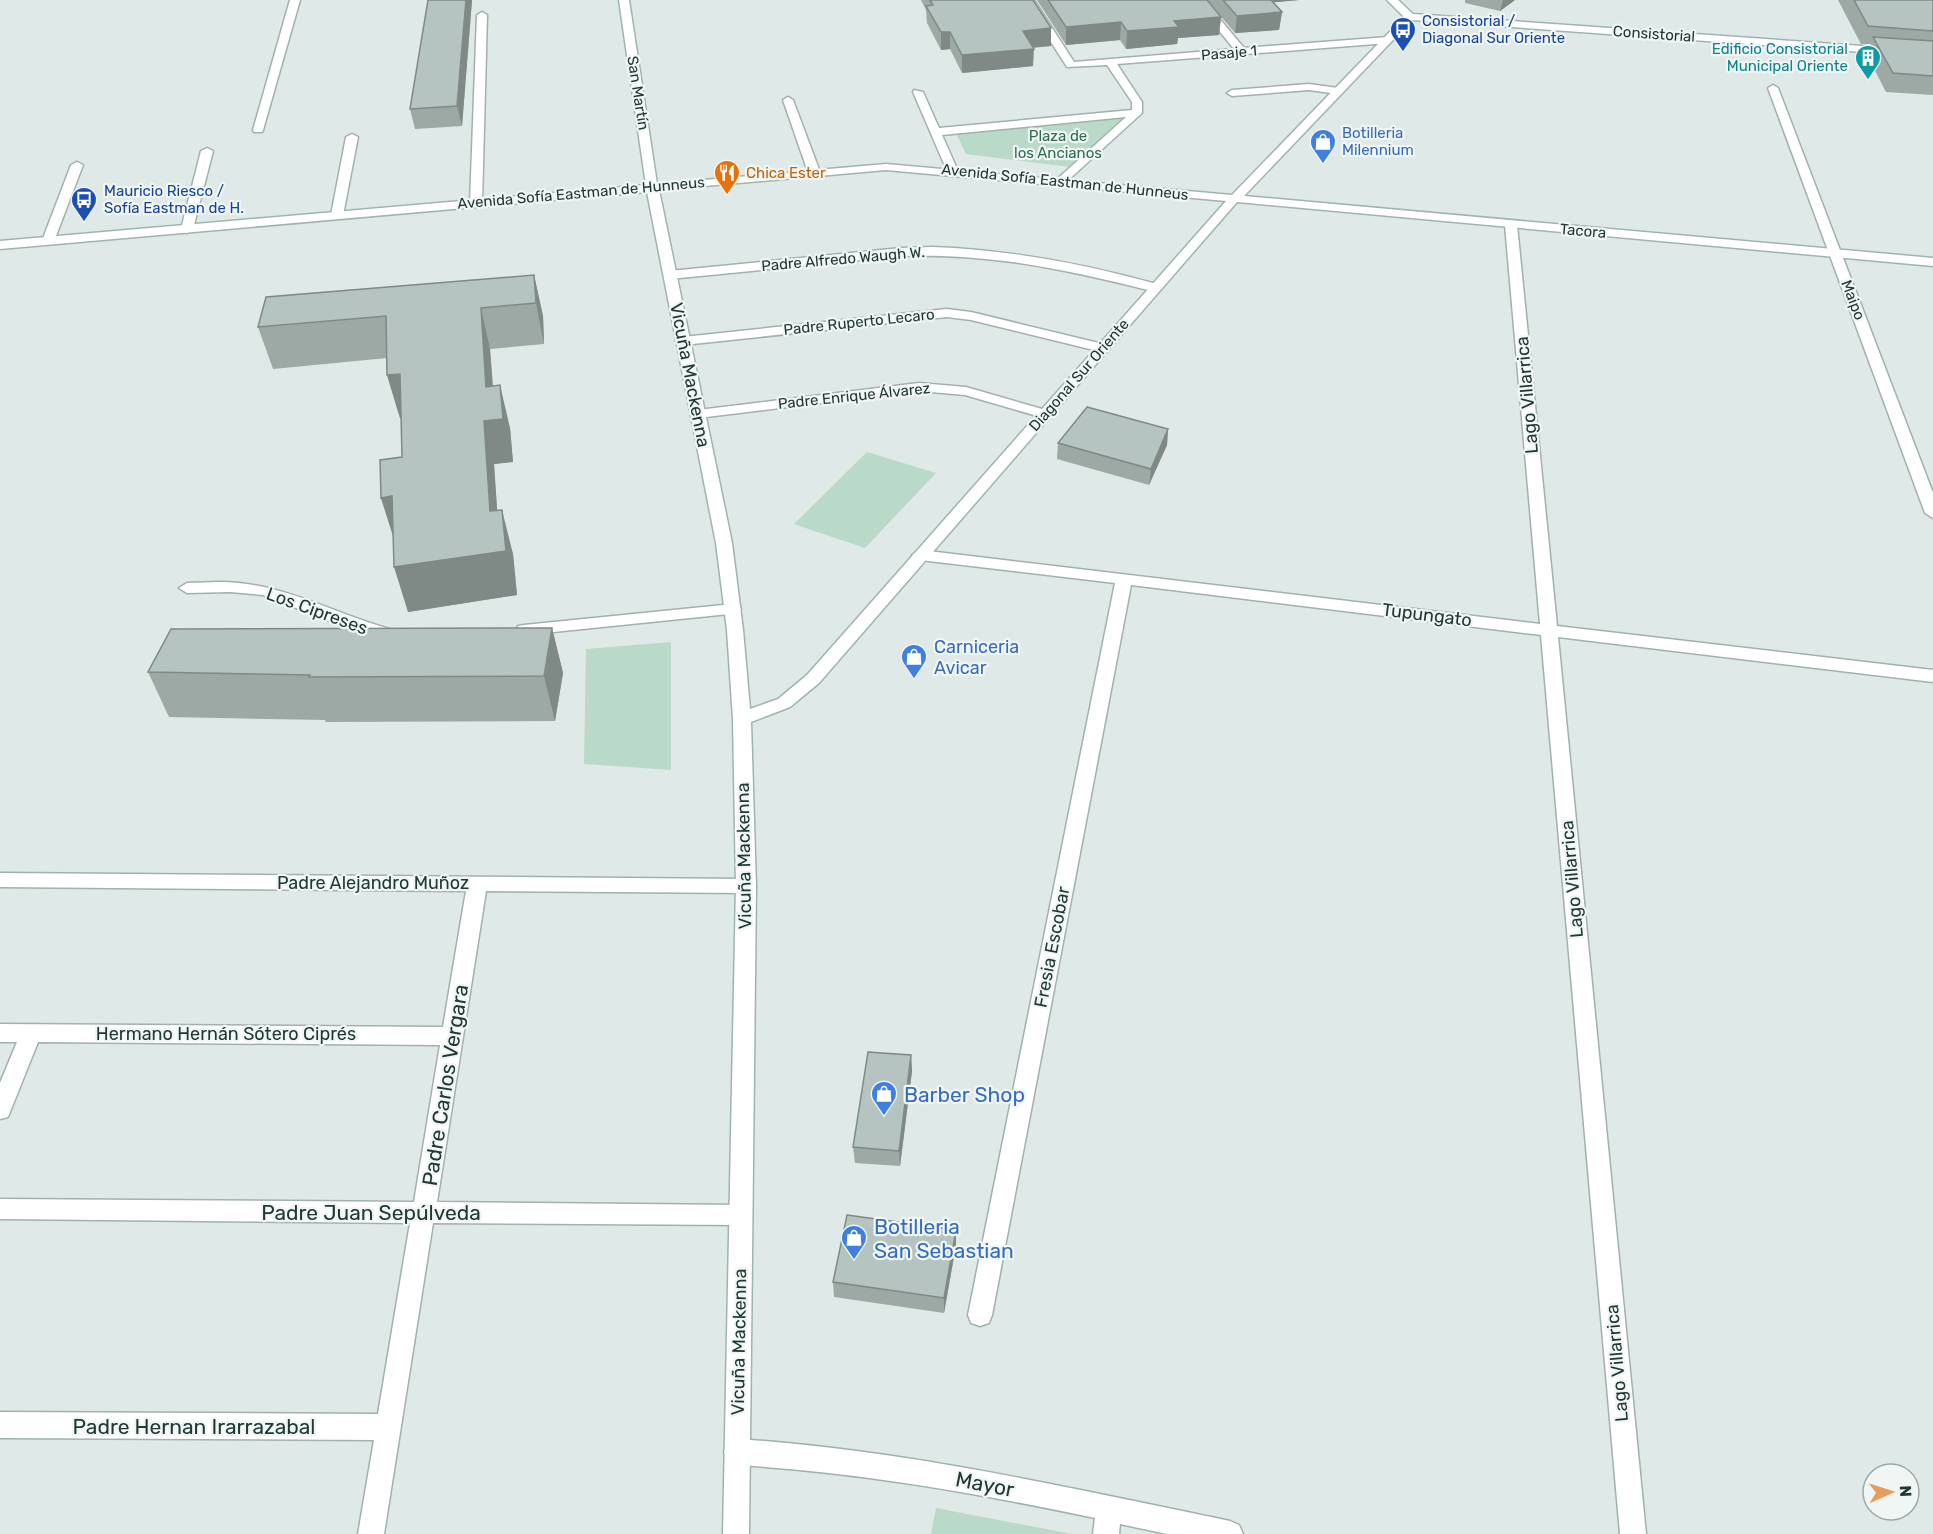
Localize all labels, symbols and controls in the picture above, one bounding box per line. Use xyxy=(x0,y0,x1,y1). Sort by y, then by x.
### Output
place label: Consistorial / Diagonal Sur Oriente xyxy=(1422,12,1565,47)
bus stop icon: Consistorial / Diagonal Sur Oriente xyxy=(1388,15,1418,53)
street label: Consistorial xyxy=(1612,22,1696,46)
place label: Edificio Consistorial Municipal Oriente xyxy=(1712,40,1848,75)
street label: Pasaje 1 xyxy=(1200,42,1258,64)
building icon: Edificio Consistorial Municipal Oriente xyxy=(1853,43,1883,81)
street label: San Martín xyxy=(623,55,653,131)
place label: Botilleria Milennium xyxy=(1342,124,1414,159)
park label: Plaza de los Ancianos xyxy=(1014,127,1102,162)
shop icon: Botilleria Milennium xyxy=(1308,127,1338,165)
restaurant icon: Chica Ester xyxy=(712,158,742,196)
street label: Avenida Sofía Eastman de Hunneus xyxy=(941,160,1190,204)
place label: Chica Ester xyxy=(746,164,826,182)
street label: Avenida Sofía Eastman de Hunneus xyxy=(457,173,706,213)
place label: Mauricio Riesco / Sofía Eastman de H. xyxy=(104,182,244,217)
bus stop icon: Mauricio Riesco / Sofía Eastman de H. xyxy=(69,185,99,223)
street label: Tacora xyxy=(1559,220,1607,242)
street label: Padre Alfredo Waugh W. xyxy=(760,243,926,275)
street label: Maipo xyxy=(1837,277,1869,323)
street label: Vicuña Mackenna xyxy=(665,301,715,449)
street label: Padre Ruperto Lecaro xyxy=(783,305,935,339)
street label: Diagonal Sur Oriente xyxy=(1025,315,1133,435)
street label: Lago Villarrica xyxy=(1511,335,1543,455)
street label: Padre Enrique Álvarez xyxy=(777,379,931,413)
street label: Los Cipreses xyxy=(263,583,371,639)
street label: Tupungato xyxy=(1381,599,1473,631)
place label: Carniceria Avicar xyxy=(934,636,1019,679)
shop icon: Carniceria Avicar xyxy=(899,642,929,680)
street label: Vicuña Mackenna xyxy=(732,782,756,930)
street label: Lago Villarrica xyxy=(1556,819,1588,939)
street label: Padre Alejandro Muñoz xyxy=(277,872,469,894)
street label: Fresia Escobar xyxy=(1029,885,1075,1009)
street label: Padre Carlos Vergara xyxy=(417,982,473,1188)
street label: Hermano Hernán Sótero Ciprés xyxy=(96,1023,356,1045)
shop icon: Barber Shop xyxy=(869,1079,899,1117)
place label: Barber Shop xyxy=(904,1082,1025,1107)
street label: Padre Juan Sepúlveda xyxy=(261,1200,481,1225)
place label: Botilleria San Sebastian xyxy=(874,1214,1014,1263)
shop icon: Botilleria San Sebastian xyxy=(839,1223,869,1261)
street label: Vicuña Mackenna xyxy=(727,1268,751,1416)
street label: Lago Villarrica xyxy=(1601,1303,1633,1423)
street label: Padre Hernan Irarrazabal xyxy=(73,1414,315,1439)
north arrow xyxy=(1861,1462,1921,1522)
street label: Mayor xyxy=(954,1466,1016,1502)
text: N xyxy=(1896,1485,1915,1497)

